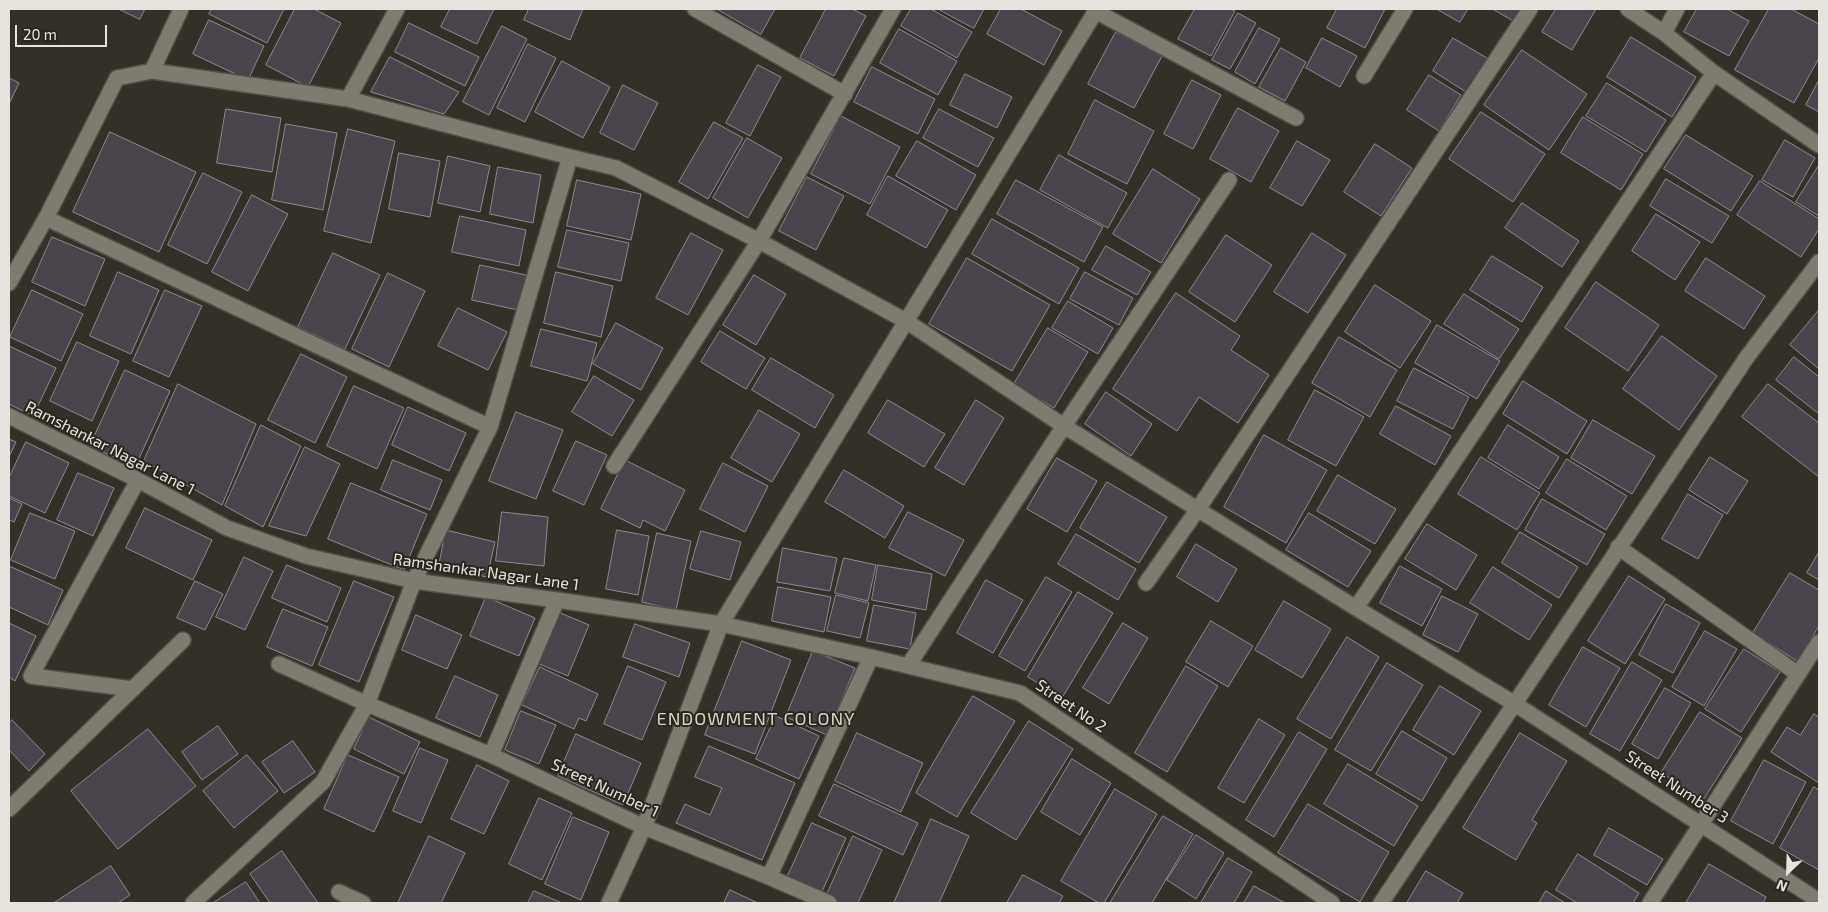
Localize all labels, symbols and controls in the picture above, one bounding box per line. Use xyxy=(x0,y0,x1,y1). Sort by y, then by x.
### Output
scale bar xyxy=(18,15,110,47)
text: 20 m xyxy=(23,25,57,43)
street label: Ramshankar Nagar Lane 1 xyxy=(22,397,198,499)
street label: Ramshankar Nagar Lane 1 xyxy=(392,549,580,595)
street label: Street No 2 xyxy=(1032,675,1110,737)
district label: ENDOWMENT COLONY xyxy=(655,708,857,730)
street label: Street Number 3 xyxy=(1622,747,1732,827)
street label: Street Number 1 xyxy=(548,755,662,821)
north arrow xyxy=(1763,847,1813,897)
text: N xyxy=(1774,876,1790,896)

